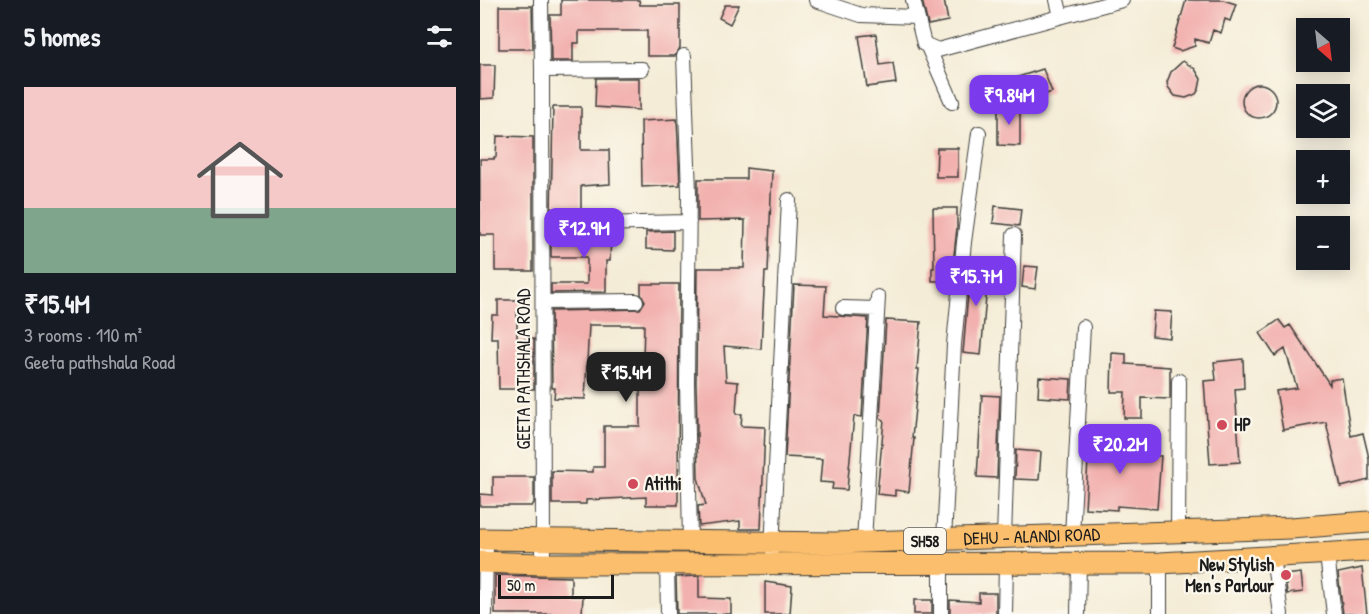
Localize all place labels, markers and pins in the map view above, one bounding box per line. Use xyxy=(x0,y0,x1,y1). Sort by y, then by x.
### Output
pin: ₹9.84M xyxy=(960,75,1058,126)
pin: ₹12.9M xyxy=(535,208,633,259)
pin: ₹15.7M xyxy=(927,256,1025,307)
pin: ₹15.4M xyxy=(577,352,675,403)
place label: HP xyxy=(1234,412,1251,437)
marker: HP xyxy=(1215,418,1229,432)
pin: ₹20.2M xyxy=(1071,424,1169,475)
place label: Atithi xyxy=(645,471,682,496)
marker: Atithi xyxy=(626,477,640,491)
place label: New Stylish Men's Parlour xyxy=(1185,552,1274,598)
marker: New Stylish Men's Parlour xyxy=(1279,568,1293,582)

